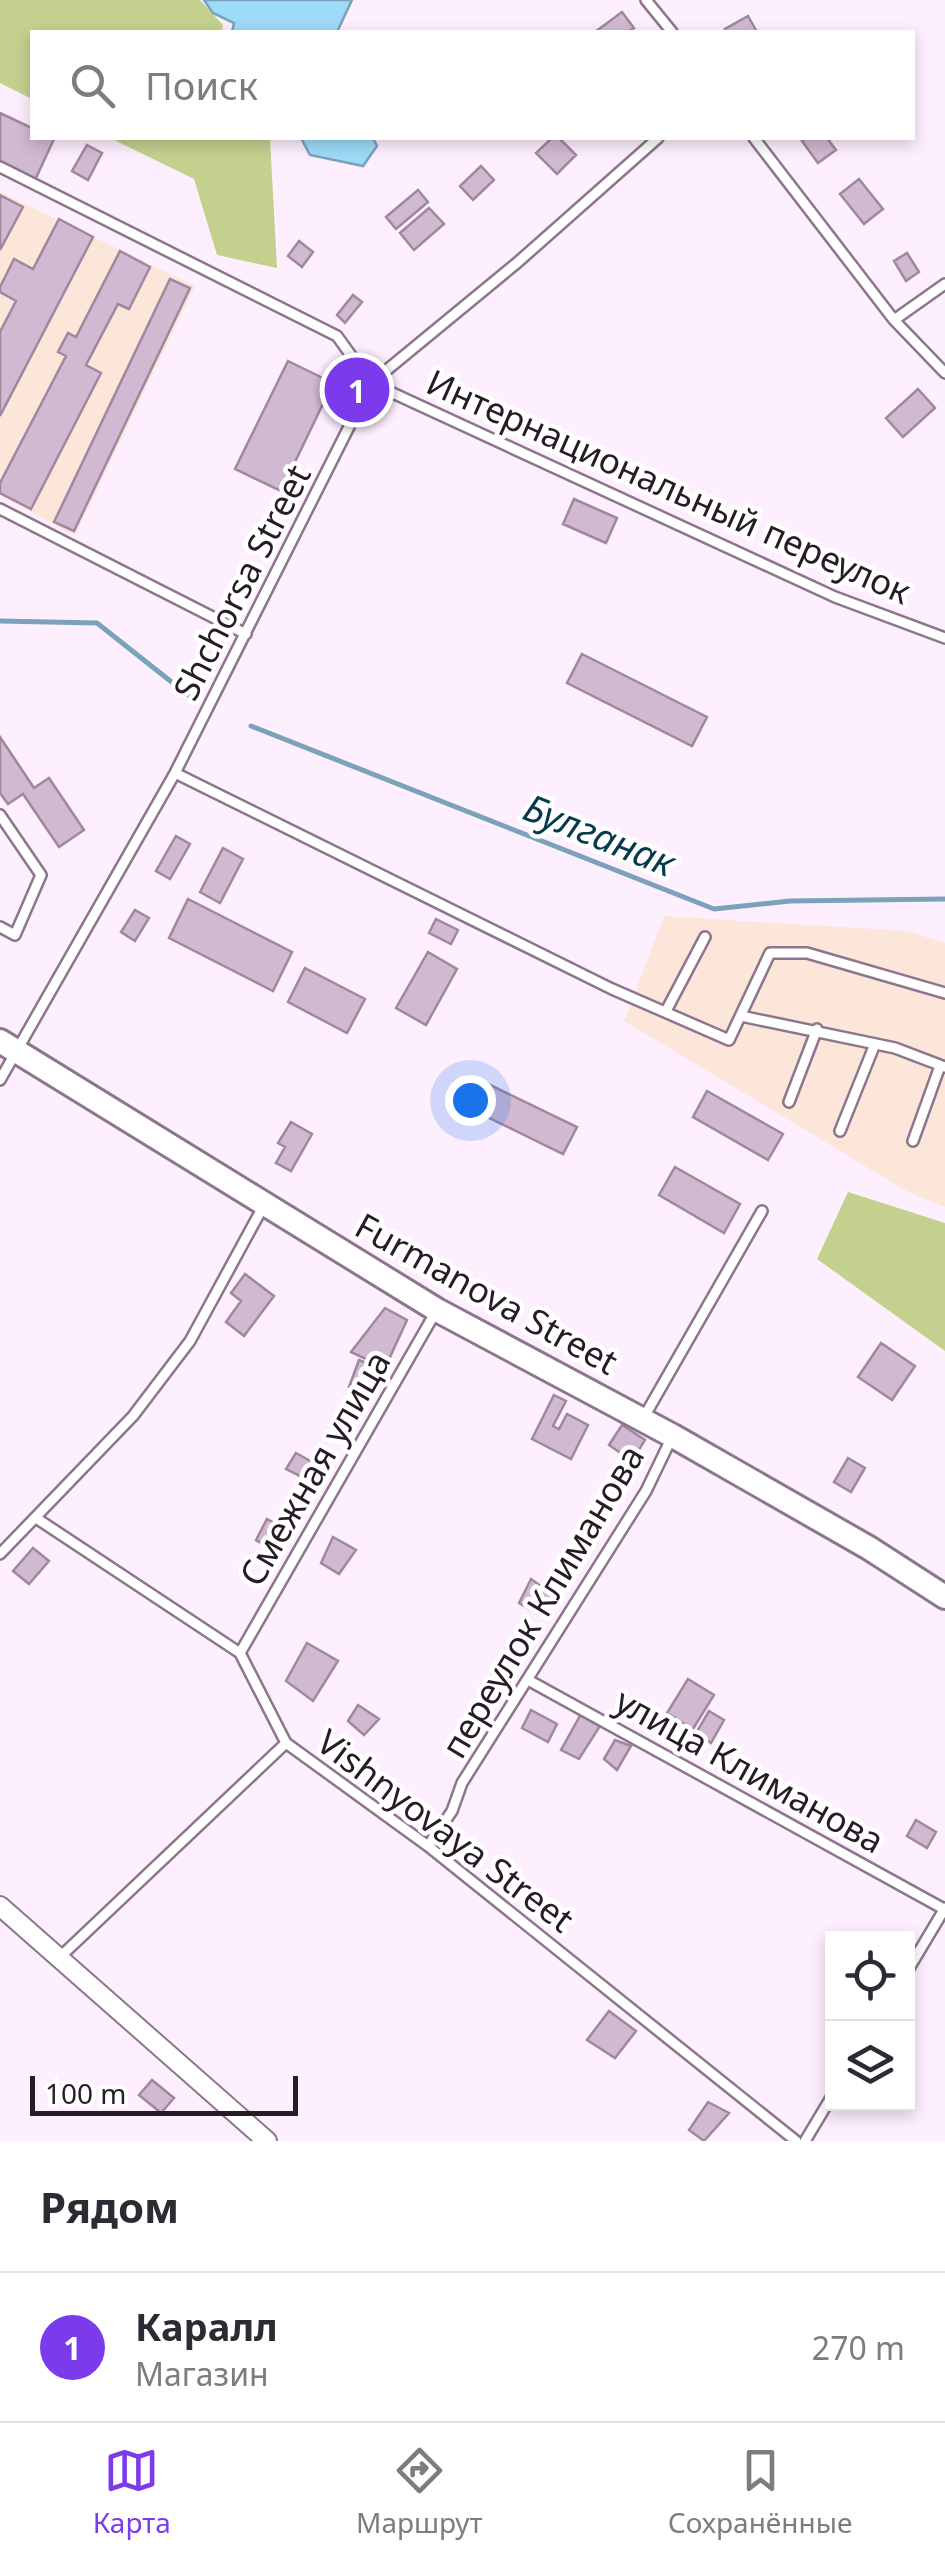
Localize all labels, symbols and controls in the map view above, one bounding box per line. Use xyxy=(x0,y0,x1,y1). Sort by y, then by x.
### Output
search box xyxy=(30,30,915,140)
icon: search xyxy=(65,58,120,113)
text: Поиск xyxy=(145,59,258,111)
pin: 1 xyxy=(324,352,390,428)
street label: Интернациональный переулок xyxy=(420,358,919,614)
street label: Shchorsa Street xyxy=(161,456,321,708)
water label: Булганак xyxy=(517,780,685,889)
your location xyxy=(445,1075,496,1126)
street label: Furmanova Street xyxy=(347,1201,627,1385)
street label: Смежная улица xyxy=(228,1342,400,1594)
street label: переулок Климанова xyxy=(430,1436,654,1766)
street label: улица Климанова xyxy=(607,1677,893,1863)
street label: Vishnyovaya Street xyxy=(308,1718,584,1942)
map controls xyxy=(825,1931,915,2111)
button: locate xyxy=(825,1931,915,2021)
button: layers xyxy=(825,2021,915,2111)
scale bar xyxy=(30,2071,298,2116)
text: 100 m xyxy=(45,2074,127,2112)
text: Рядом xyxy=(40,2178,179,2235)
text: Каралл xyxy=(135,2300,278,2352)
text: 1 xyxy=(63,2326,82,2369)
text: 270 m xyxy=(812,2326,905,2369)
text: Магазин xyxy=(135,2352,269,2395)
tab: Карта xyxy=(93,2443,171,2541)
tab: Маршрут xyxy=(356,2443,483,2541)
tab: Сохранённые xyxy=(668,2443,852,2541)

